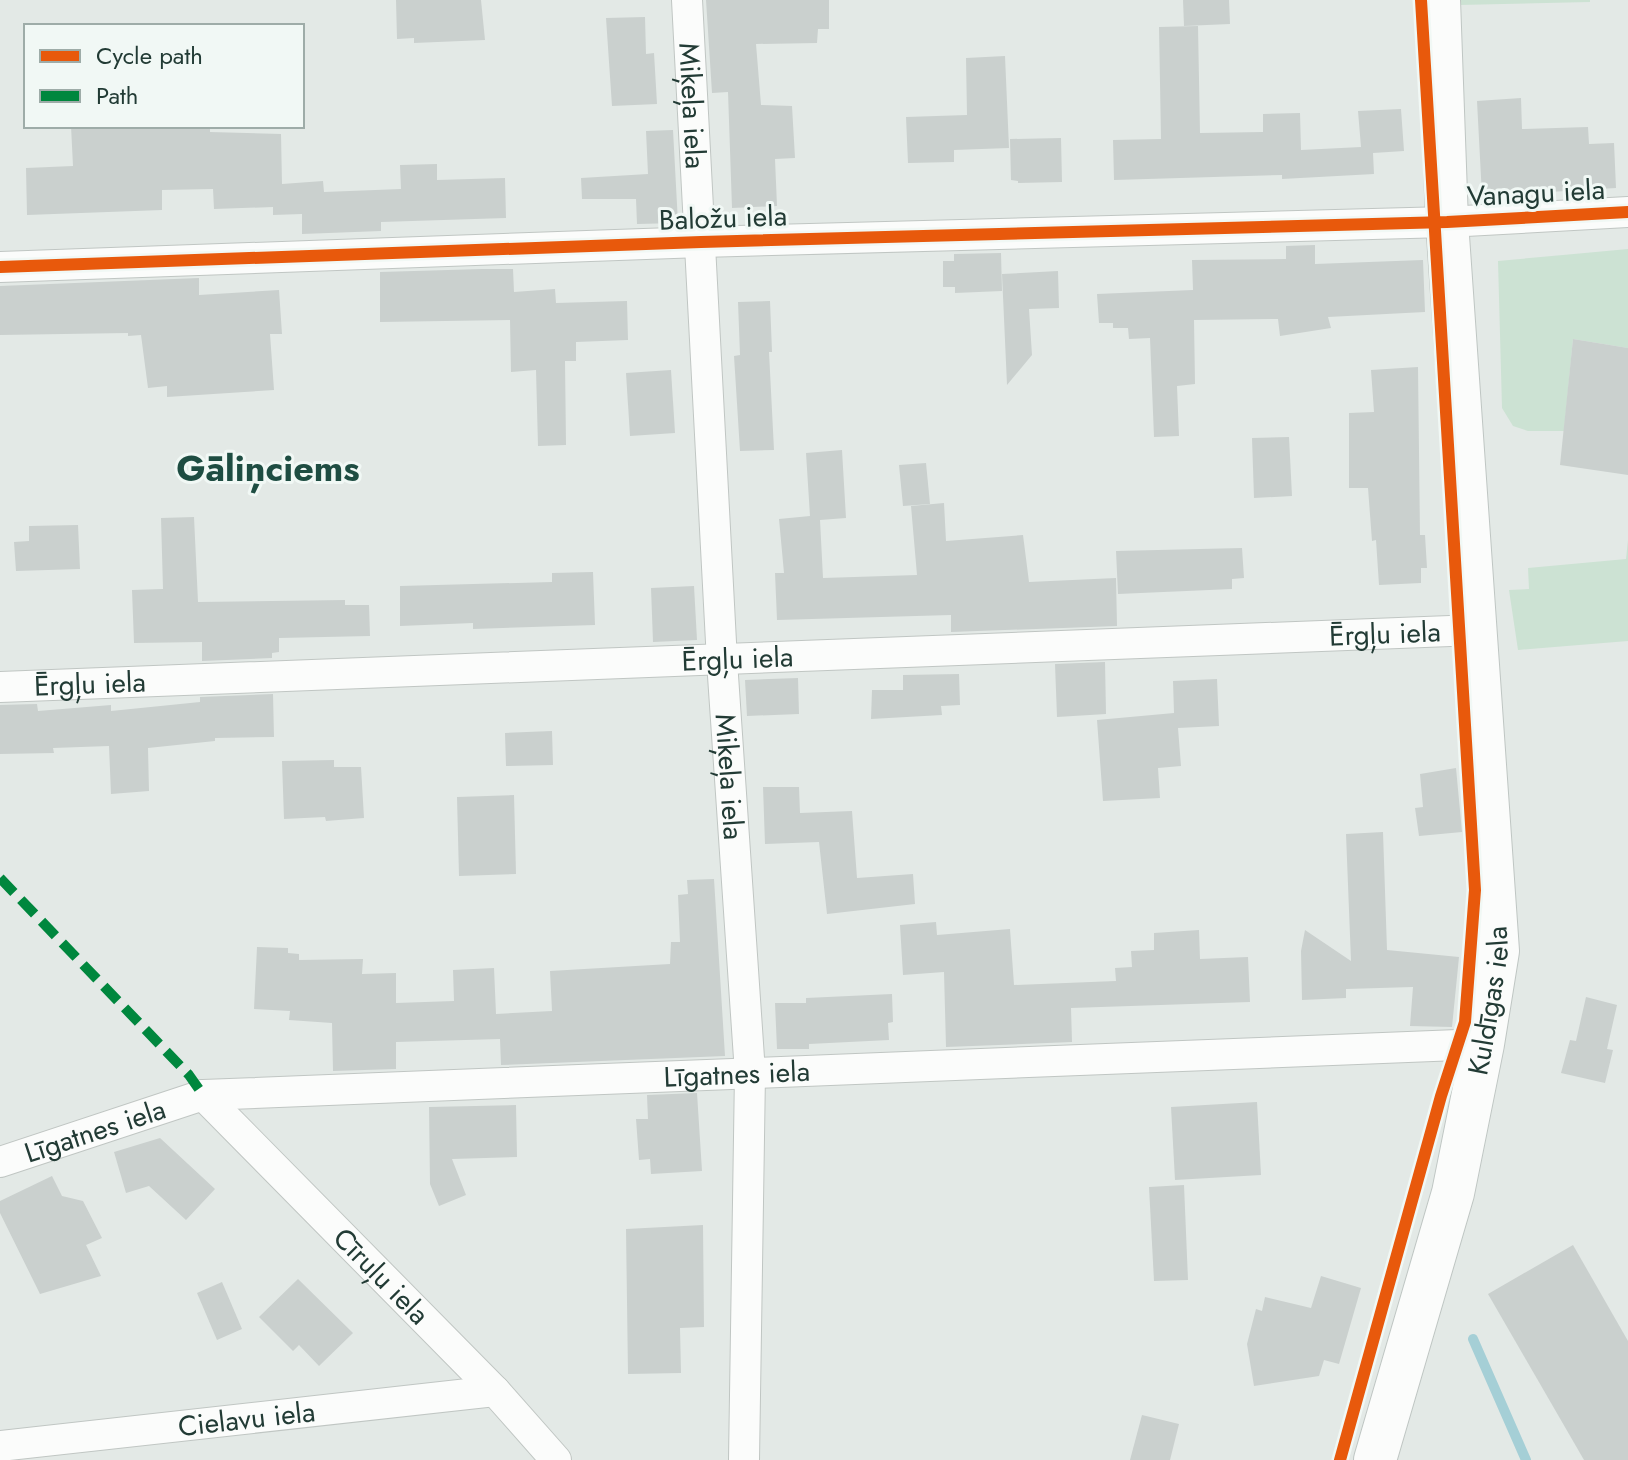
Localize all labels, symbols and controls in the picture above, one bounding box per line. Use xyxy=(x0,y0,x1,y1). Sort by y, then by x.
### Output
legend xyxy=(24,24,304,128)
text: Cycle path xyxy=(96,38,203,73)
street label: Miķeļa iela xyxy=(669,42,716,170)
text: Path xyxy=(96,78,138,113)
street label: Vanagu iela xyxy=(1466,169,1606,217)
street label: Baložu iela xyxy=(658,195,788,241)
district label: Gāliņciems xyxy=(176,442,360,494)
street label: Ērgļu iela xyxy=(1328,611,1442,656)
street label: Ērgļu iela xyxy=(681,636,794,681)
street label: Ērgļu iela xyxy=(33,661,147,706)
street label: Miķeļa iela xyxy=(705,712,755,841)
street label: Kuldīgas iela xyxy=(1457,925,1519,1079)
street label: Līgatnes iela xyxy=(663,1050,811,1097)
street label: Līgatnes iela xyxy=(19,1088,171,1173)
street label: Cīruļu iela xyxy=(324,1218,439,1334)
street label: Cielavu iela xyxy=(176,1391,317,1447)

